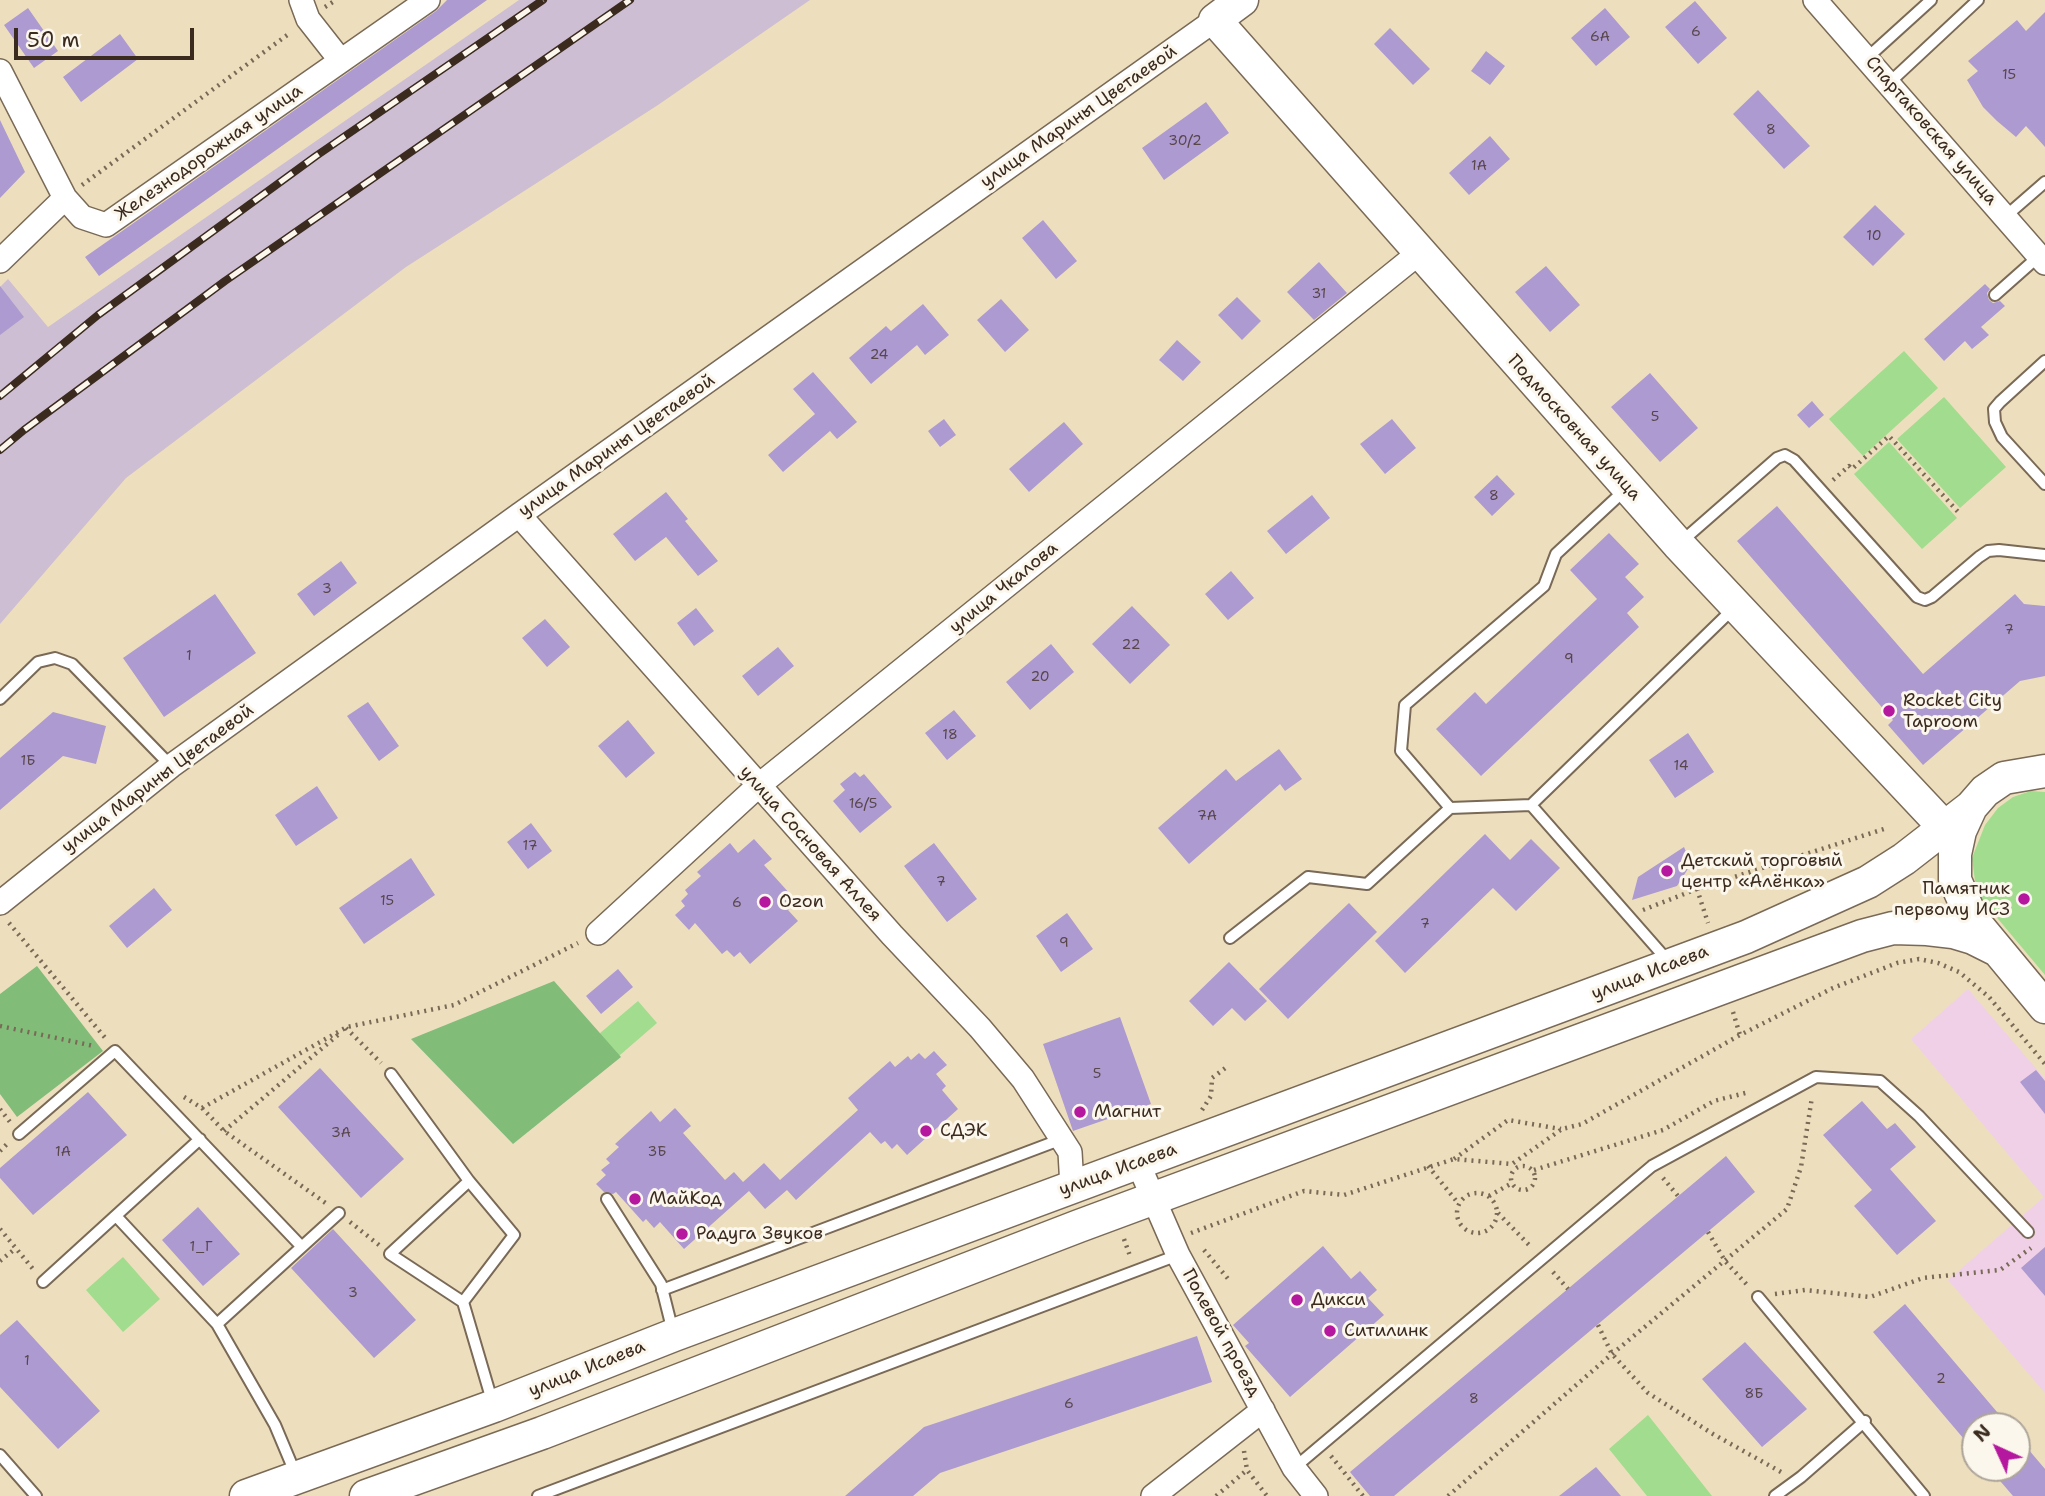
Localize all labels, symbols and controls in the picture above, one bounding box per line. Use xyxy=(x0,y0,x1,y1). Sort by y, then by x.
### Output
scale bar xyxy=(18,14,198,58)
house number: 6 xyxy=(1691,24,1701,40)
text: 50 m xyxy=(27,26,80,54)
house number: 6А xyxy=(1590,29,1610,45)
street label: улица Марины Цветаевой xyxy=(977,41,1181,193)
street label: Спартаковская улица xyxy=(1860,52,2002,210)
house number: 15 xyxy=(2002,67,2016,83)
street label: Железнодорожная улица xyxy=(111,80,307,226)
house number: 8 xyxy=(1766,122,1776,138)
house number: 30/2 xyxy=(1168,133,1202,149)
house number: 1А xyxy=(1471,158,1487,174)
house number: 10 xyxy=(1866,228,1882,244)
house number: 31 xyxy=(1312,286,1326,302)
house number: 24 xyxy=(870,347,888,363)
street label: Подмосковная улица xyxy=(1503,351,1645,505)
street label: улица Марины Цветаевой xyxy=(515,370,719,522)
house number: 5 xyxy=(1651,409,1659,425)
house number: 8 xyxy=(1489,488,1499,504)
street label: улица Чкалова xyxy=(945,538,1063,638)
house number: 3 xyxy=(322,581,332,597)
house number: 7 xyxy=(2004,622,2014,638)
house number: 22 xyxy=(1122,637,1140,653)
house number: 1 xyxy=(186,648,192,664)
house number: 9 xyxy=(1564,651,1574,667)
house number: 20 xyxy=(1030,669,1050,685)
place label: Rocket City Taproom xyxy=(1903,690,2002,732)
street label: улица Марины Цветаевой xyxy=(58,700,258,858)
marker: Rocket City Taproom xyxy=(1881,703,1897,719)
house number: 18 xyxy=(942,727,958,743)
house number: 1Б xyxy=(20,753,36,769)
house number: 14 xyxy=(1673,758,1689,774)
street label: улица Сосновая Аллея xyxy=(734,762,886,926)
house number: 16/5 xyxy=(849,796,877,812)
house number: 7А xyxy=(1197,808,1217,824)
house number: 17 xyxy=(523,838,537,854)
place label: Детский торговый центр «Алёнка» xyxy=(1681,850,1843,892)
marker: Детский торговый центр «Алёнка» xyxy=(1659,863,1675,879)
house number: 7 xyxy=(936,874,946,890)
place label: Памятник первому ИСЗ xyxy=(1894,878,2010,920)
place label: Ozon xyxy=(779,891,824,913)
marker: Памятник первому ИСЗ xyxy=(2016,891,2032,907)
house number: 15 xyxy=(380,893,394,909)
marker: Ozon xyxy=(757,894,773,910)
house number: 6 xyxy=(732,895,742,911)
house number: 7 xyxy=(1420,916,1430,932)
house number: 9 xyxy=(1059,935,1069,951)
street label: улица Исаева xyxy=(1588,941,1712,1005)
house number: 5 xyxy=(1093,1066,1101,1082)
place label: Магнит xyxy=(1094,1101,1161,1123)
marker: Магнит xyxy=(1072,1104,1088,1120)
place label: СДЭК xyxy=(940,1120,987,1142)
marker: СДЭК xyxy=(918,1123,934,1139)
house number: 3А xyxy=(331,1125,351,1141)
street label: улица Исаева xyxy=(1056,1139,1180,1201)
house number: 1А xyxy=(55,1144,71,1160)
house number: 3Б xyxy=(647,1144,667,1160)
place label: МайКод xyxy=(649,1188,722,1210)
marker: МайКод xyxy=(627,1191,643,1207)
place label: Радуга Звуков xyxy=(696,1223,823,1245)
marker: Радуга Звуков xyxy=(674,1226,690,1242)
house number: 1_Г xyxy=(189,1239,213,1255)
street label: Полевой проезд xyxy=(1177,1265,1265,1401)
house number: 3 xyxy=(348,1285,358,1301)
place label: Дикси xyxy=(1311,1289,1366,1311)
marker: Дикси xyxy=(1289,1292,1305,1308)
place label: Ситилинк xyxy=(1344,1320,1428,1342)
marker: Ситилинк xyxy=(1322,1323,1338,1339)
street label: улица Исаева xyxy=(526,1336,648,1402)
house number: 1 xyxy=(24,1353,30,1369)
house number: 2 xyxy=(1936,1371,1946,1387)
house number: 8Б xyxy=(1744,1386,1764,1402)
house number: 8 xyxy=(1469,1391,1479,1407)
house number: 6 xyxy=(1064,1396,1074,1412)
north arrow xyxy=(1961,1412,2031,1482)
text: N xyxy=(1968,1419,1996,1447)

